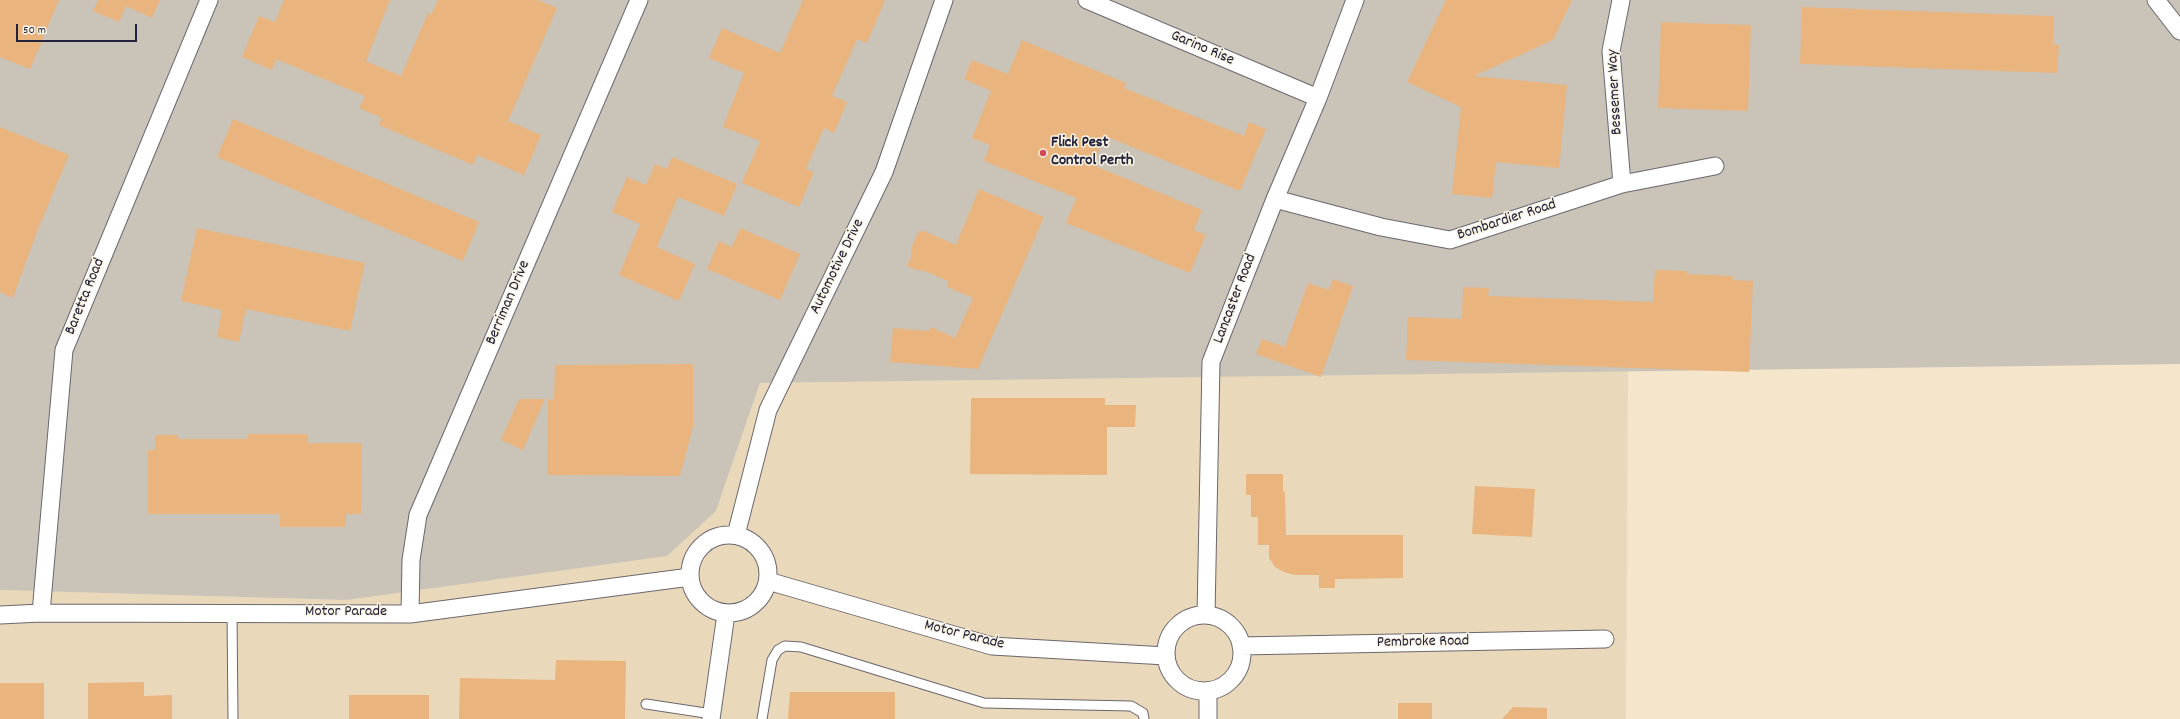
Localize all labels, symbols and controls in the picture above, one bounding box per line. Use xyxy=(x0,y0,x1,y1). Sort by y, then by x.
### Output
scale bar xyxy=(18,16,139,42)
text: 50 m xyxy=(23,22,46,39)
street label: Garino Rise xyxy=(1167,27,1237,71)
street label: Bessemer Way xyxy=(1604,49,1628,135)
place label: Flick Pest Control Perth xyxy=(1051,134,1133,172)
marker: Flick Pest Control Perth xyxy=(1038,148,1048,158)
street label: Bombardier Road xyxy=(1455,196,1559,246)
street label: Automotive Drive xyxy=(807,216,869,318)
street label: Lancaster Road xyxy=(1210,251,1262,347)
street label: Baretta Road xyxy=(62,256,110,338)
street label: Berriman Drive xyxy=(483,258,535,348)
street label: Motor Parade xyxy=(305,603,387,623)
street label: Motor Parade xyxy=(922,617,1006,655)
street label: Pembroke Road xyxy=(1377,633,1469,653)

